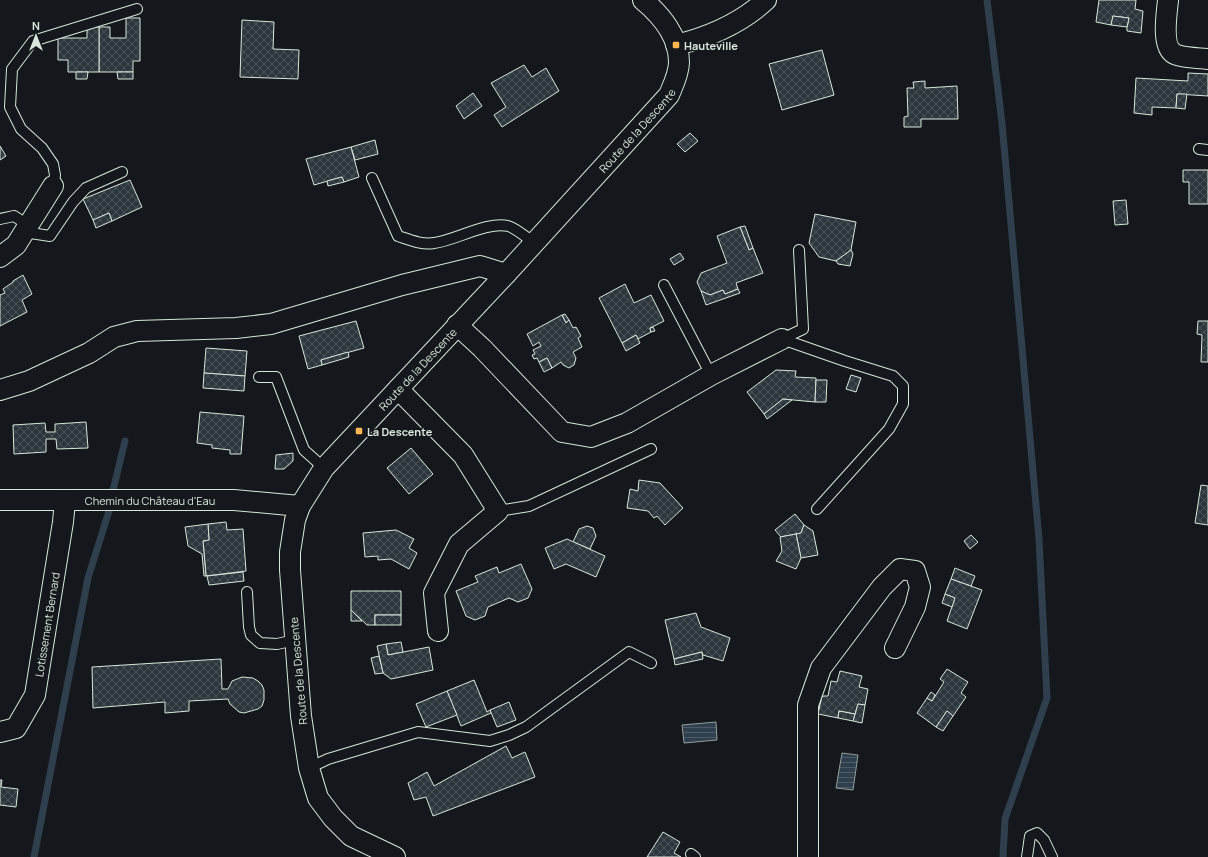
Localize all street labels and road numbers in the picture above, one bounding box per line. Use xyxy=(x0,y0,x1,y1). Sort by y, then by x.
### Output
street label: Route de la Descente xyxy=(595,86,678,175)
street label: Route de la Descente xyxy=(375,324,460,413)
street label: Chemin du Château d'Eau xyxy=(85,493,215,508)
street label: Lotissement Bernard xyxy=(31,571,62,678)
street label: Route de la Descente xyxy=(286,616,310,725)

